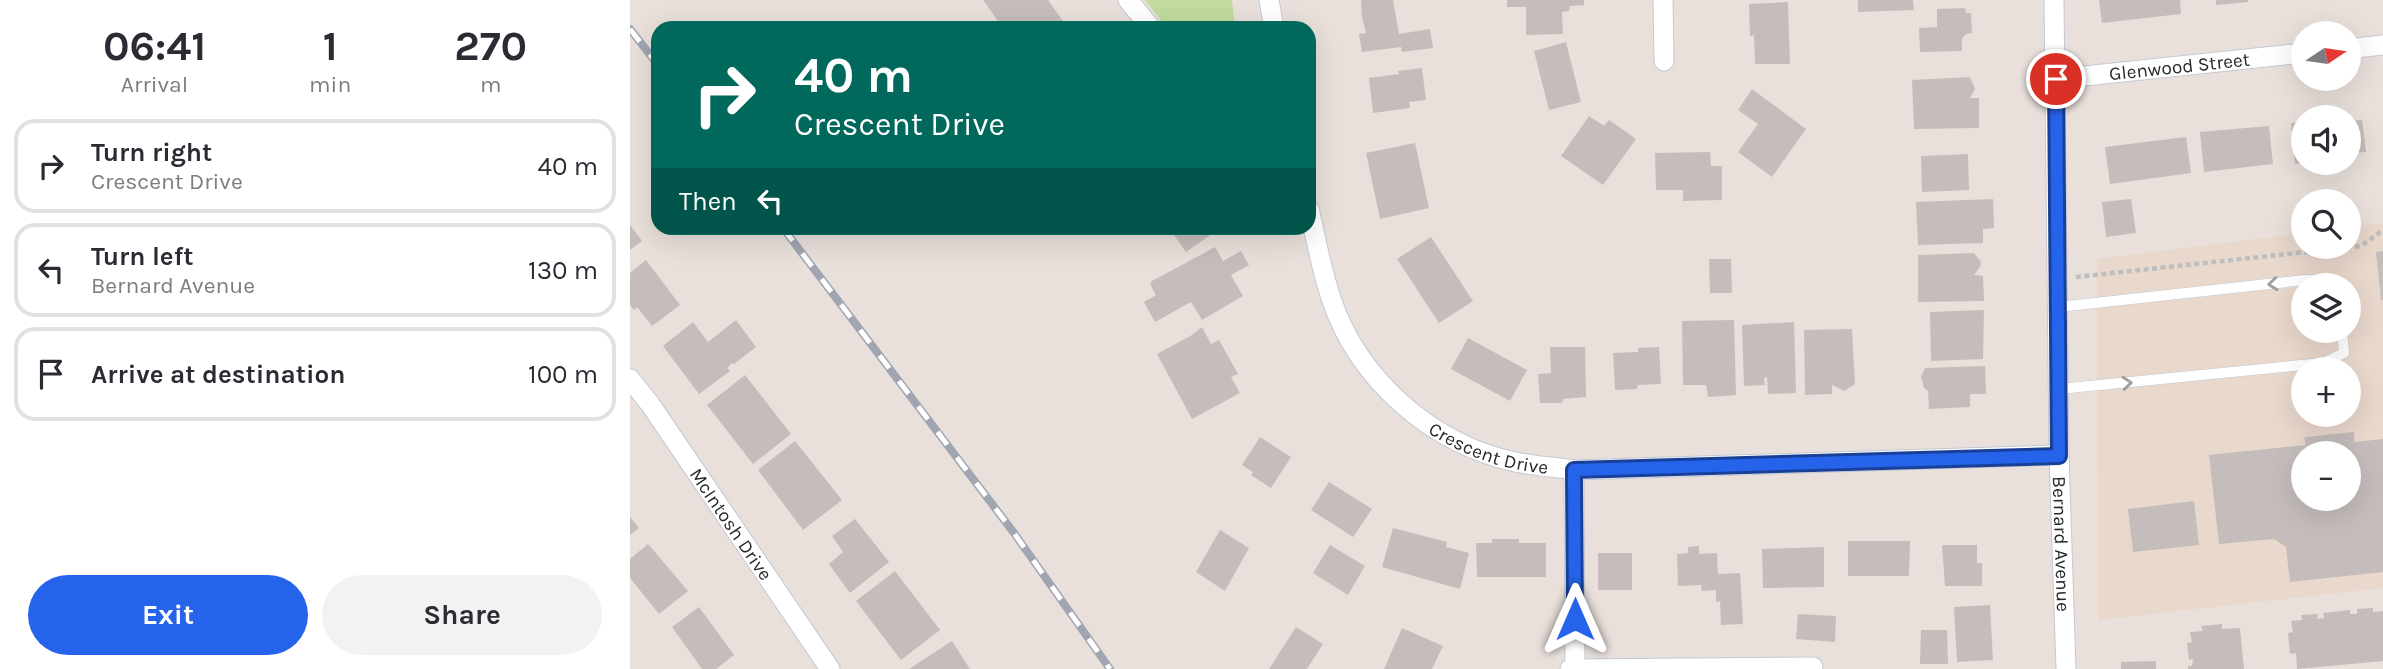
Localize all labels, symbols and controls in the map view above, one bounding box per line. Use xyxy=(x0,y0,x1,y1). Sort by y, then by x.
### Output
text: 06:41 xyxy=(103,21,206,71)
text: 1 xyxy=(323,21,338,71)
text: 270 xyxy=(454,21,527,71)
north arrow xyxy=(2291,21,2361,91)
map controls xyxy=(2291,21,2361,511)
text: 40 m xyxy=(794,47,913,104)
icon: right xyxy=(679,49,770,140)
pin xyxy=(2026,49,2086,109)
street label: Glenwood Street xyxy=(2108,49,2251,85)
icon: arrive xyxy=(2037,60,2075,98)
text: Arrival xyxy=(121,71,188,98)
text: min xyxy=(309,71,351,98)
text: m xyxy=(480,71,501,98)
button: sound xyxy=(2291,105,2361,175)
text: Crescent Drive xyxy=(794,106,1005,143)
text: Turn right xyxy=(91,137,212,168)
icon: right xyxy=(32,147,70,185)
text: 40 m xyxy=(538,151,598,182)
text: Crescent Drive xyxy=(91,168,243,195)
icon: left xyxy=(751,182,789,220)
text: Then xyxy=(679,186,737,217)
button: search xyxy=(2291,189,2361,259)
text: Turn left xyxy=(91,241,193,272)
icon: left xyxy=(32,251,70,289)
text: 130 m xyxy=(528,255,598,286)
text: Bernard Avenue xyxy=(91,272,255,299)
button: layers xyxy=(2291,273,2361,343)
one-way arrow xyxy=(2267,276,2278,291)
icon: arrive xyxy=(32,355,70,393)
button: + xyxy=(2291,357,2361,427)
text: Arrive at destination xyxy=(91,359,345,390)
text: 100 m xyxy=(528,359,598,390)
one-way arrow xyxy=(2122,376,2133,391)
street label: Crescent Drive xyxy=(1425,418,1549,479)
button: − xyxy=(2291,441,2361,511)
street label: McIntosh Drive xyxy=(685,464,776,585)
street label: Bernard Avenue xyxy=(2048,476,2074,612)
button: Exit xyxy=(28,575,308,655)
button: Share xyxy=(322,575,602,655)
position arrow xyxy=(1538,582,1612,656)

